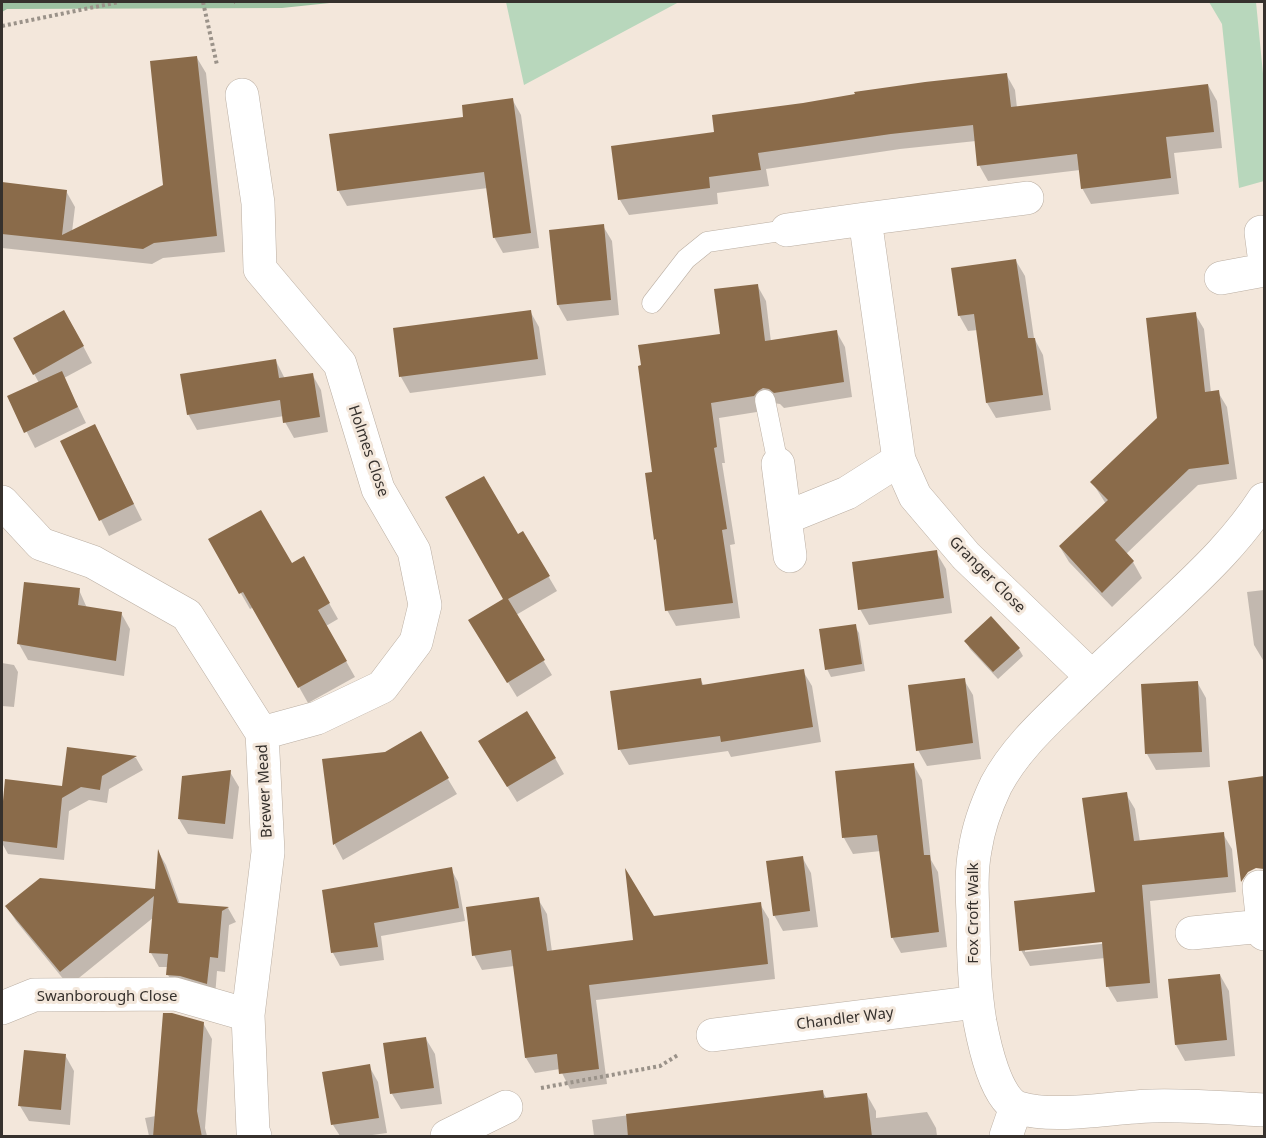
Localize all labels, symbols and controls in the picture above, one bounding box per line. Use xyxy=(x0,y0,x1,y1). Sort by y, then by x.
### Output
street label: Holmes Close xyxy=(344,403,392,499)
street label: Granger Close xyxy=(945,533,1029,617)
street label: Brewer Mead xyxy=(254,744,276,838)
street label: Fox Croft Walk xyxy=(965,862,983,964)
street label: Swanborough Close xyxy=(37,988,177,1006)
street label: Chandler Way xyxy=(795,1004,895,1034)

